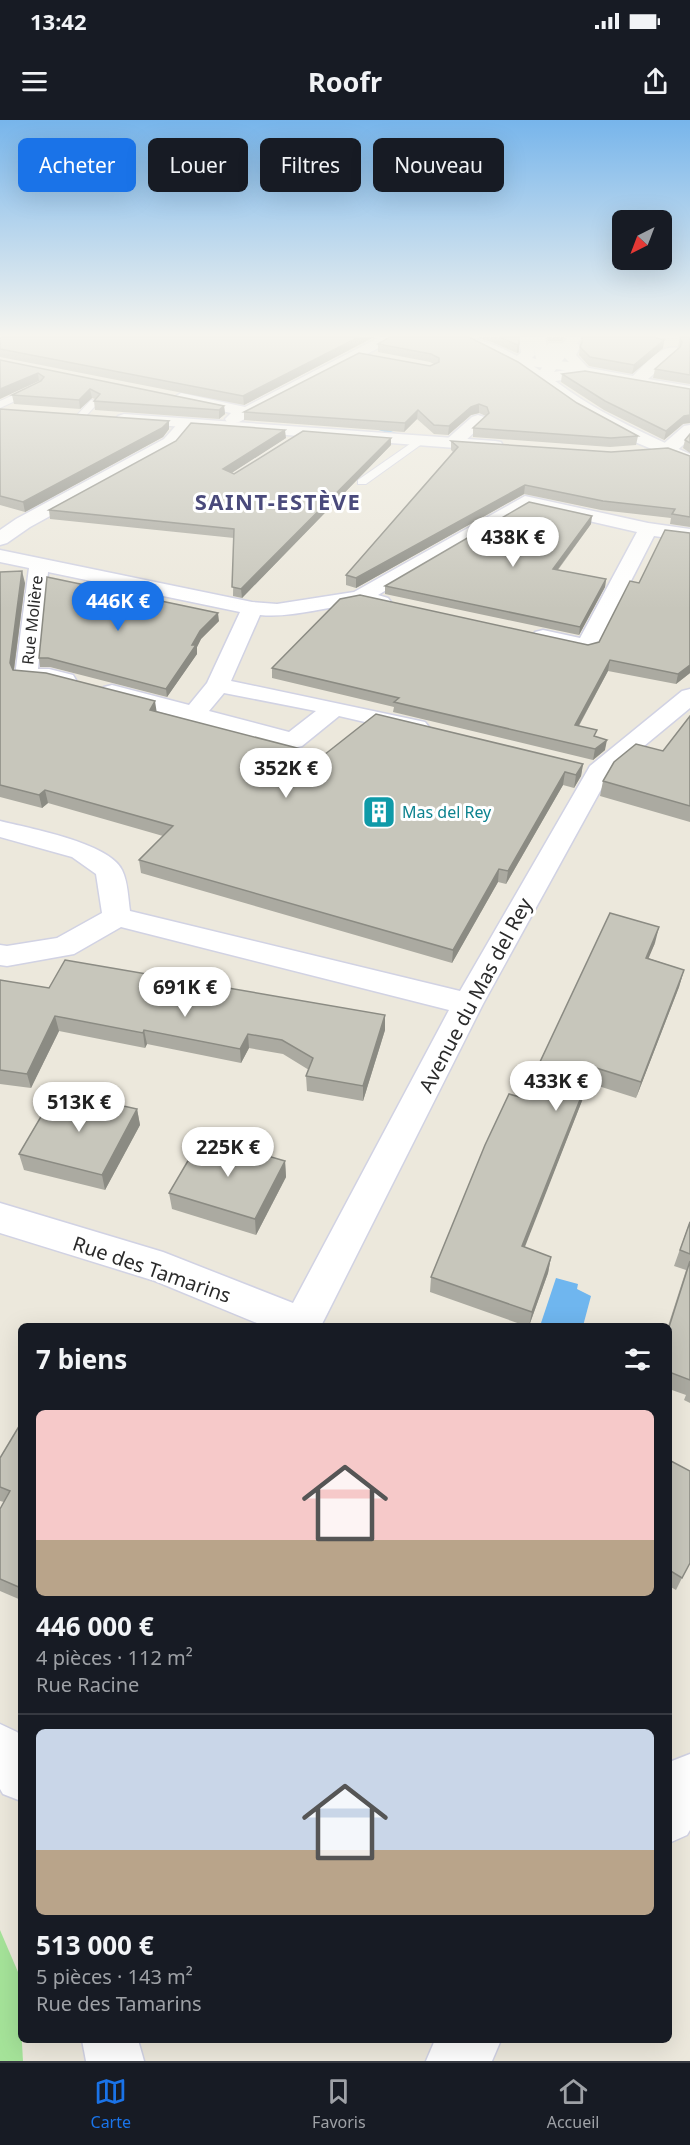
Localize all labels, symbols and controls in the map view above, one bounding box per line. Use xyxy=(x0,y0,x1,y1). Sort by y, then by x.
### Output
text: 13:42 xyxy=(30,6,87,36)
text: Roofr xyxy=(308,63,382,100)
icon: menu xyxy=(18,65,51,98)
icon: share xyxy=(639,65,672,98)
chip: Acheter xyxy=(18,138,136,192)
chip: Louer xyxy=(148,138,248,192)
chip: Filtres xyxy=(260,138,361,192)
chip: Nouveau xyxy=(373,138,504,192)
north arrow xyxy=(612,210,672,270)
map controls xyxy=(612,210,672,270)
district label: SAINT-ESTÈVE xyxy=(195,486,361,516)
pin: 438K € xyxy=(464,517,562,568)
text: 438K € xyxy=(481,523,545,550)
street label: Rue Molière xyxy=(16,574,48,666)
pin: 446K € xyxy=(69,581,167,632)
text: 446K € xyxy=(86,587,150,614)
pin: 352K € xyxy=(237,748,335,799)
text: 352K € xyxy=(254,754,318,781)
building icon: Mas del Rey xyxy=(361,794,397,830)
place label: Mas del Rey xyxy=(402,801,492,823)
street label: Avenue du Mas del Rey xyxy=(412,892,538,1097)
pin: 691K € xyxy=(136,967,234,1018)
text: 691K € xyxy=(153,973,217,1000)
pin: 433K € xyxy=(507,1061,605,1112)
text: 433K € xyxy=(524,1067,588,1094)
pin: 513K € xyxy=(30,1082,128,1133)
text: 513K € xyxy=(47,1088,111,1115)
pin: 225K € xyxy=(179,1127,277,1178)
text: 225K € xyxy=(196,1133,260,1160)
street label: Rue des Tamarins xyxy=(69,1229,235,1309)
text: 7 biens xyxy=(36,1341,127,1377)
icon: filters xyxy=(621,1343,654,1376)
icon: home xyxy=(291,1449,399,1557)
text: 446 000 € xyxy=(36,1608,154,1644)
text: 4 pièces · 112 m² xyxy=(36,1644,193,1671)
text: Rue Racine xyxy=(36,1671,139,1698)
icon: home xyxy=(291,1768,399,1876)
text: 513 000 € xyxy=(36,1927,154,1963)
text: 5 pièces · 143 m² xyxy=(36,1963,193,1990)
text: Rue des Tamarins xyxy=(36,1990,202,2017)
tab: Carte xyxy=(91,2075,131,2133)
tab: Favoris xyxy=(312,2075,366,2133)
tab: Accueil xyxy=(547,2075,599,2133)

